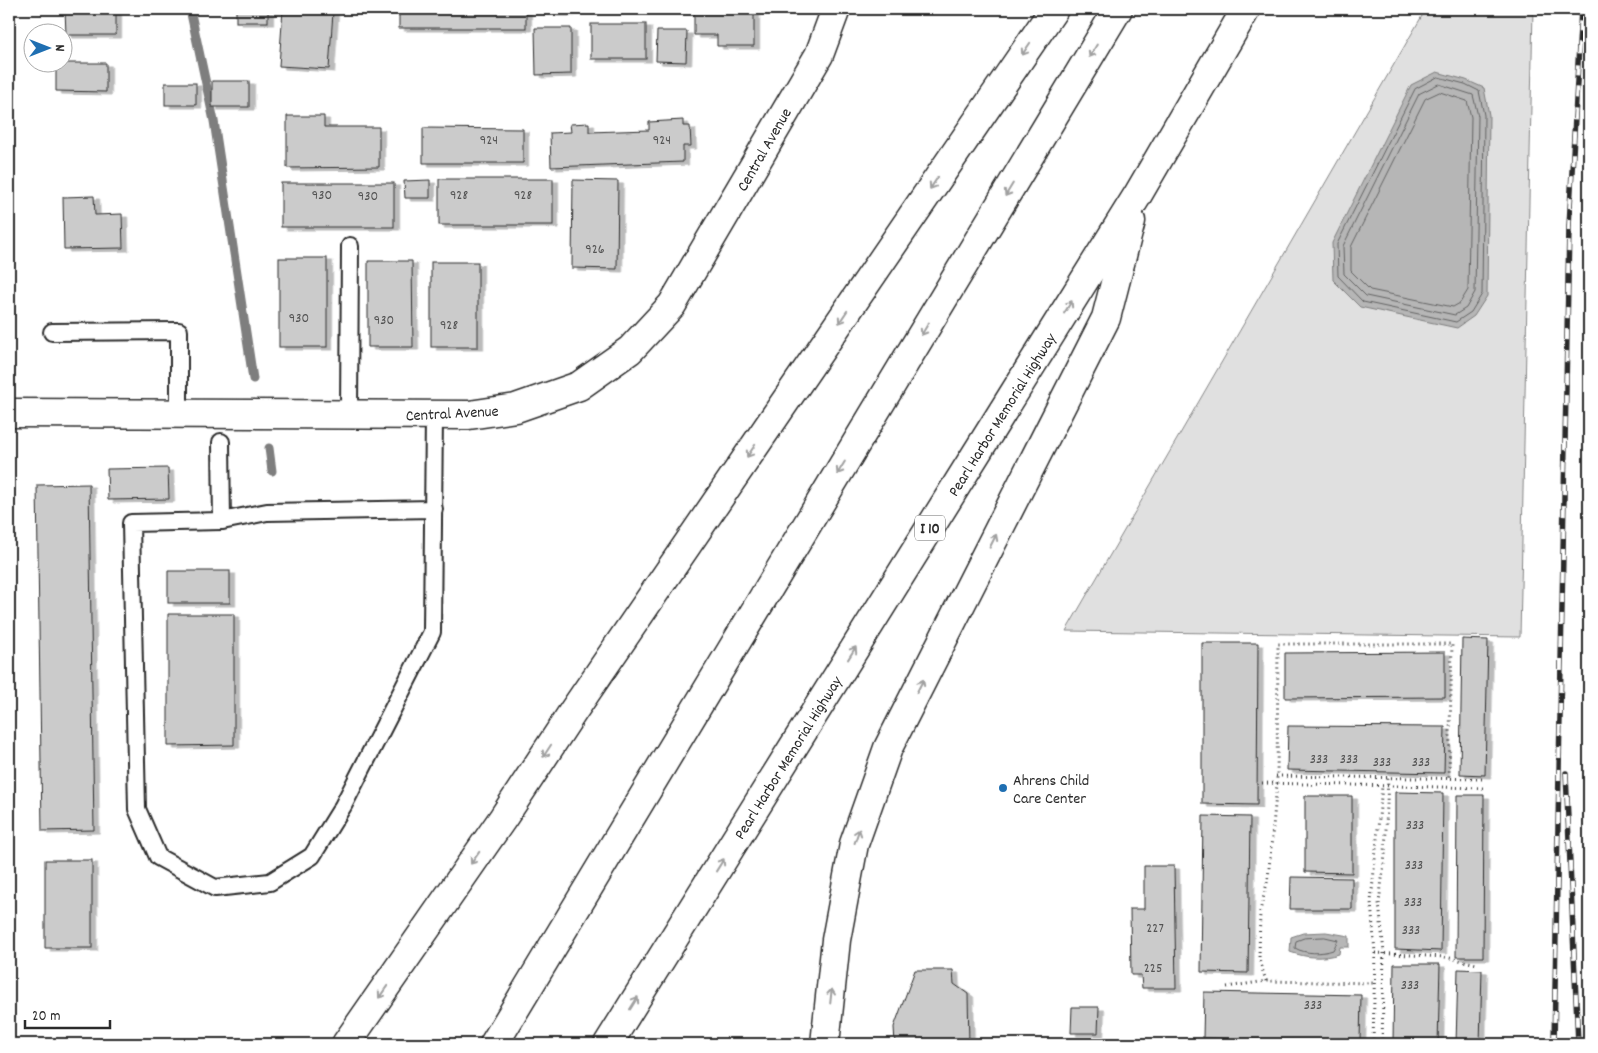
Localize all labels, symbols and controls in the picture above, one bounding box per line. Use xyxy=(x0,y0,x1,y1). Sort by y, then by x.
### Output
north arrow xyxy=(22,22,72,72)
one-way arrow xyxy=(1021,42,1031,56)
one-way arrow xyxy=(1087,43,1097,57)
text: N xyxy=(49,45,69,52)
street label: Central Avenue xyxy=(732,104,798,196)
house number: 924 xyxy=(480,131,498,151)
house number: 924 xyxy=(653,131,671,151)
one-way arrow xyxy=(929,176,939,190)
one-way arrow xyxy=(1004,182,1014,196)
house number: 930 xyxy=(312,186,332,206)
house number: 928 xyxy=(450,186,468,206)
house number: 928 xyxy=(514,186,532,206)
house number: 930 xyxy=(358,187,378,207)
house number: 926 xyxy=(585,240,605,260)
one-way arrow xyxy=(1063,301,1073,315)
house number: 930 xyxy=(289,309,309,329)
one-way arrow xyxy=(838,310,848,324)
house number: 930 xyxy=(374,311,394,331)
house number: 928 xyxy=(440,316,458,336)
one-way arrow xyxy=(920,321,930,335)
street label: Pearl Harbor Memorial Highway xyxy=(943,329,1063,501)
street label: Central Avenue xyxy=(405,401,499,428)
one-way arrow xyxy=(746,444,756,458)
one-way arrow xyxy=(836,461,846,475)
road number: I 10 xyxy=(915,516,945,540)
one-way arrow xyxy=(989,534,998,549)
one-way arrow xyxy=(848,646,858,660)
street label: Pearl Harbor Memorial Highway xyxy=(729,672,849,844)
one-way arrow xyxy=(916,679,925,694)
one-way arrow xyxy=(542,744,552,758)
house number: 333 xyxy=(1310,750,1328,770)
house number: 333 xyxy=(1340,750,1358,770)
house number: 333 xyxy=(1373,753,1391,773)
house number: 333 xyxy=(1412,753,1430,773)
place label: Ahrens Child Care Center xyxy=(1013,770,1089,811)
marker: Ahrens Child Care Center xyxy=(997,782,1009,794)
house number: 333 xyxy=(1406,816,1424,836)
one-way arrow xyxy=(853,828,863,844)
one-way arrow xyxy=(470,851,480,865)
house number: 333 xyxy=(1405,856,1423,876)
one-way arrow xyxy=(714,858,725,872)
house number: 333 xyxy=(1404,893,1422,913)
house number: 227 xyxy=(1146,919,1164,939)
house number: 333 xyxy=(1402,921,1420,941)
house number: 225 xyxy=(1144,959,1162,979)
house number: 333 xyxy=(1401,976,1419,996)
one-way arrow xyxy=(378,984,388,998)
one-way arrow xyxy=(826,988,835,1004)
one-way arrow xyxy=(629,996,639,1010)
house number: 333 xyxy=(1304,996,1322,1016)
scale bar xyxy=(25,998,110,1030)
text: 20 m xyxy=(32,1006,60,1028)

